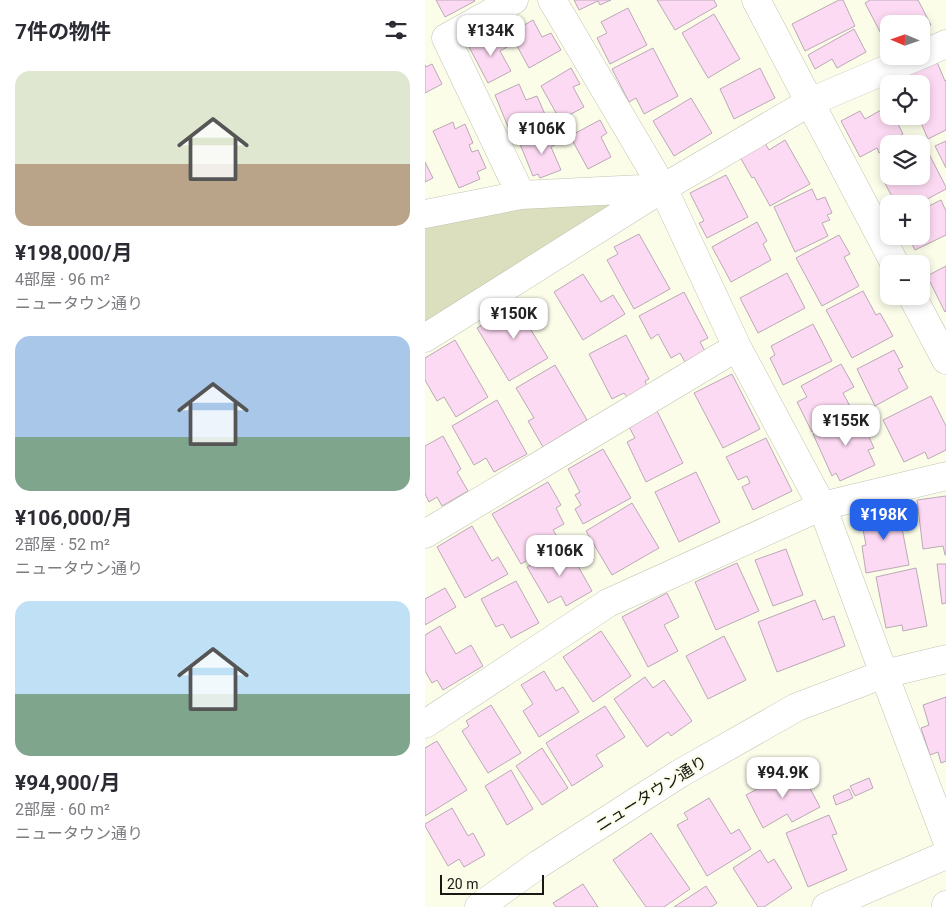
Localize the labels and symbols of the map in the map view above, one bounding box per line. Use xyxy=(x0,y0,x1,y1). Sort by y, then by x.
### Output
pin: ¥134K xyxy=(456,15,526,57)
north arrow xyxy=(880,15,930,65)
pin: ¥106K xyxy=(507,112,577,155)
pin: ¥150K xyxy=(479,298,549,340)
pin: ¥155K xyxy=(811,404,881,447)
pin: ¥198K xyxy=(849,498,919,541)
pin: ¥106K xyxy=(525,534,595,577)
street label: ニュータウン通り xyxy=(592,751,711,835)
pin: ¥94.9K xyxy=(742,756,824,799)
scale bar xyxy=(440,872,544,895)

